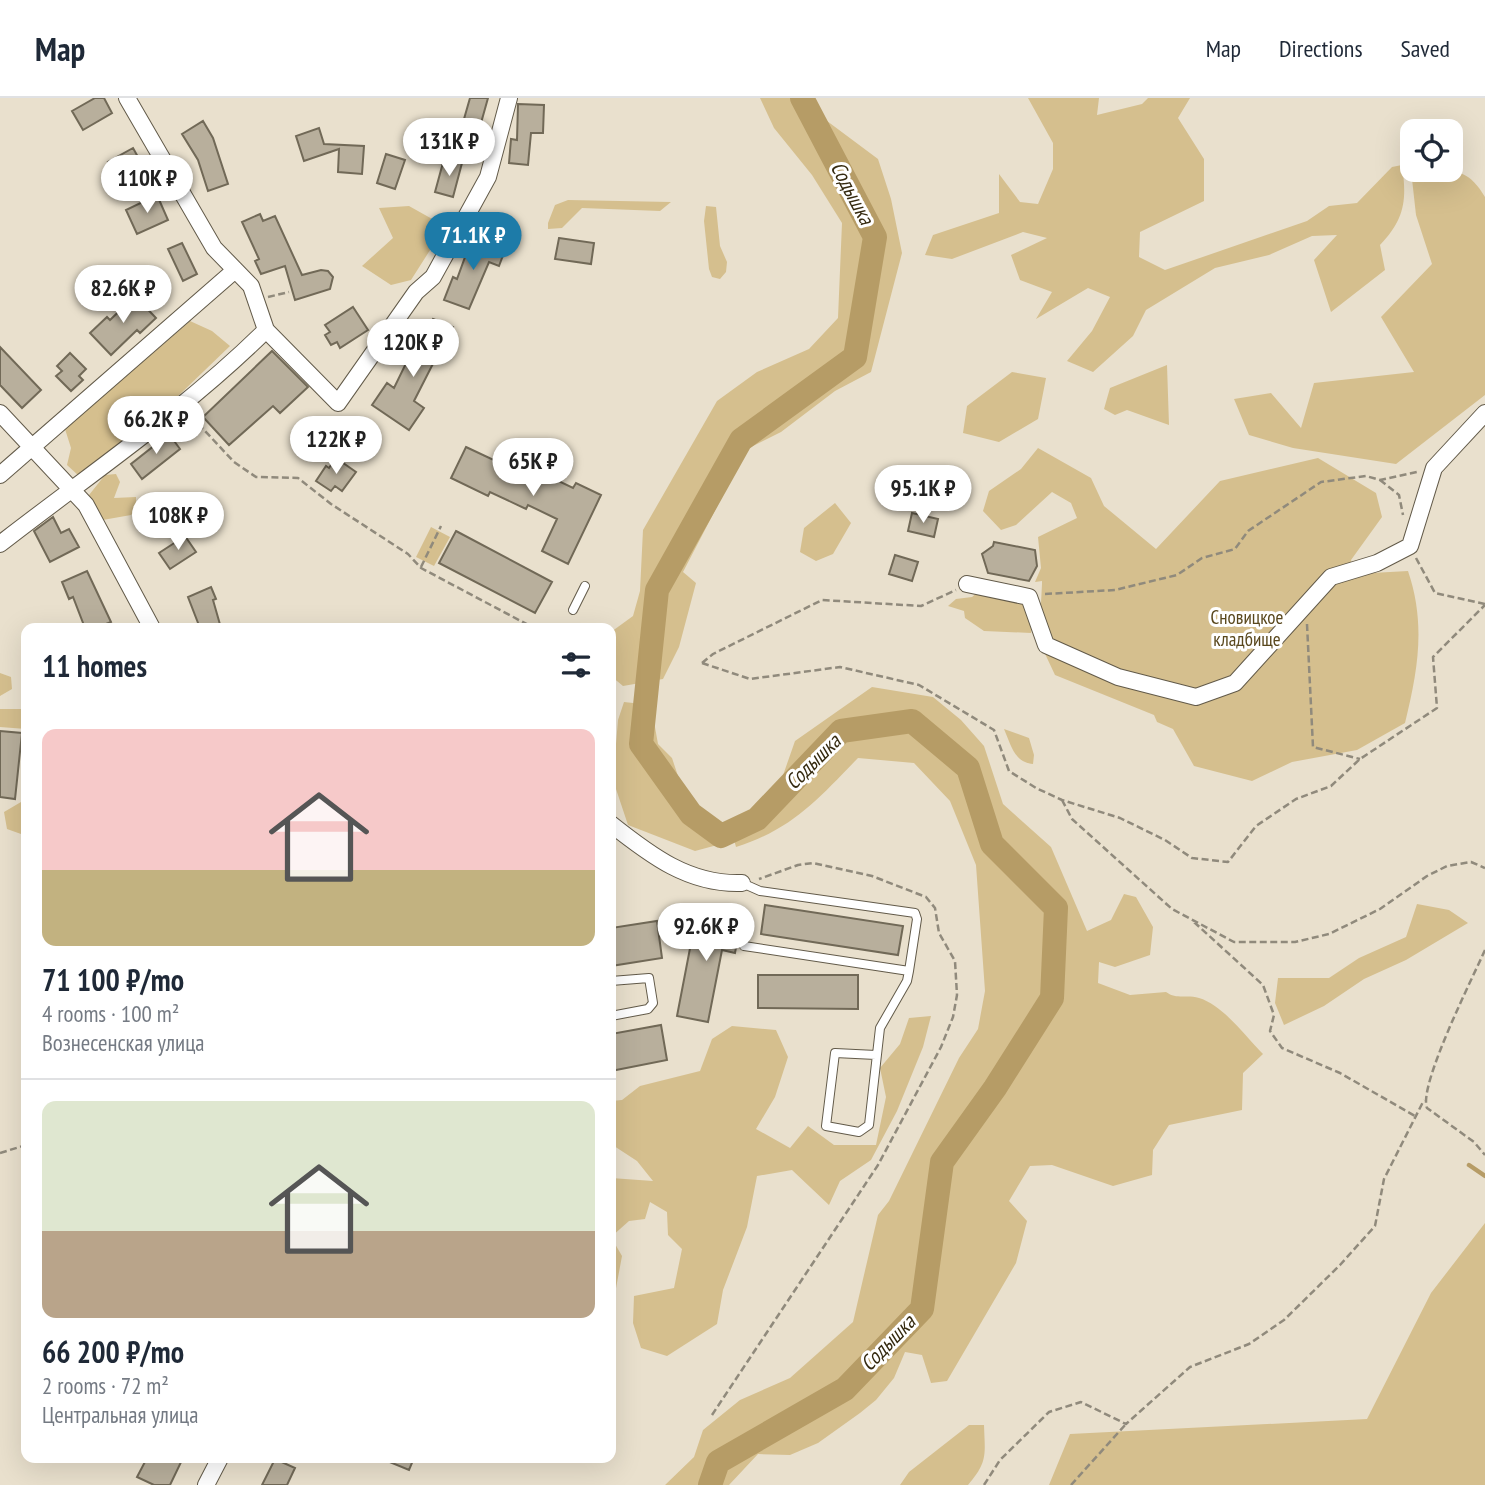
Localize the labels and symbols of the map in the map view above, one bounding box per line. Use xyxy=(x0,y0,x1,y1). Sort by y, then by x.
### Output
pin: 131K ₽ xyxy=(392,118,506,178)
pin: 110K ₽ xyxy=(90,156,204,215)
water label: Содышка xyxy=(825,157,881,230)
pin: 71.1K ₽ xyxy=(408,212,538,272)
pin: 82.6K ₽ xyxy=(58,266,188,325)
pin: 120K ₽ xyxy=(356,320,470,379)
pin: 66.2K ₽ xyxy=(91,396,221,456)
pin: 122K ₽ xyxy=(279,416,393,476)
pin: 65K ₽ xyxy=(484,438,582,498)
pin: 95.1K ₽ xyxy=(858,466,988,525)
pin: 108K ₽ xyxy=(121,492,235,552)
park label: Сновицкое кладбище xyxy=(1211,605,1284,651)
water label: Содышка xyxy=(779,727,847,795)
pin: 92.6K ₽ xyxy=(641,904,771,963)
water label: Содышка xyxy=(854,1308,922,1376)

